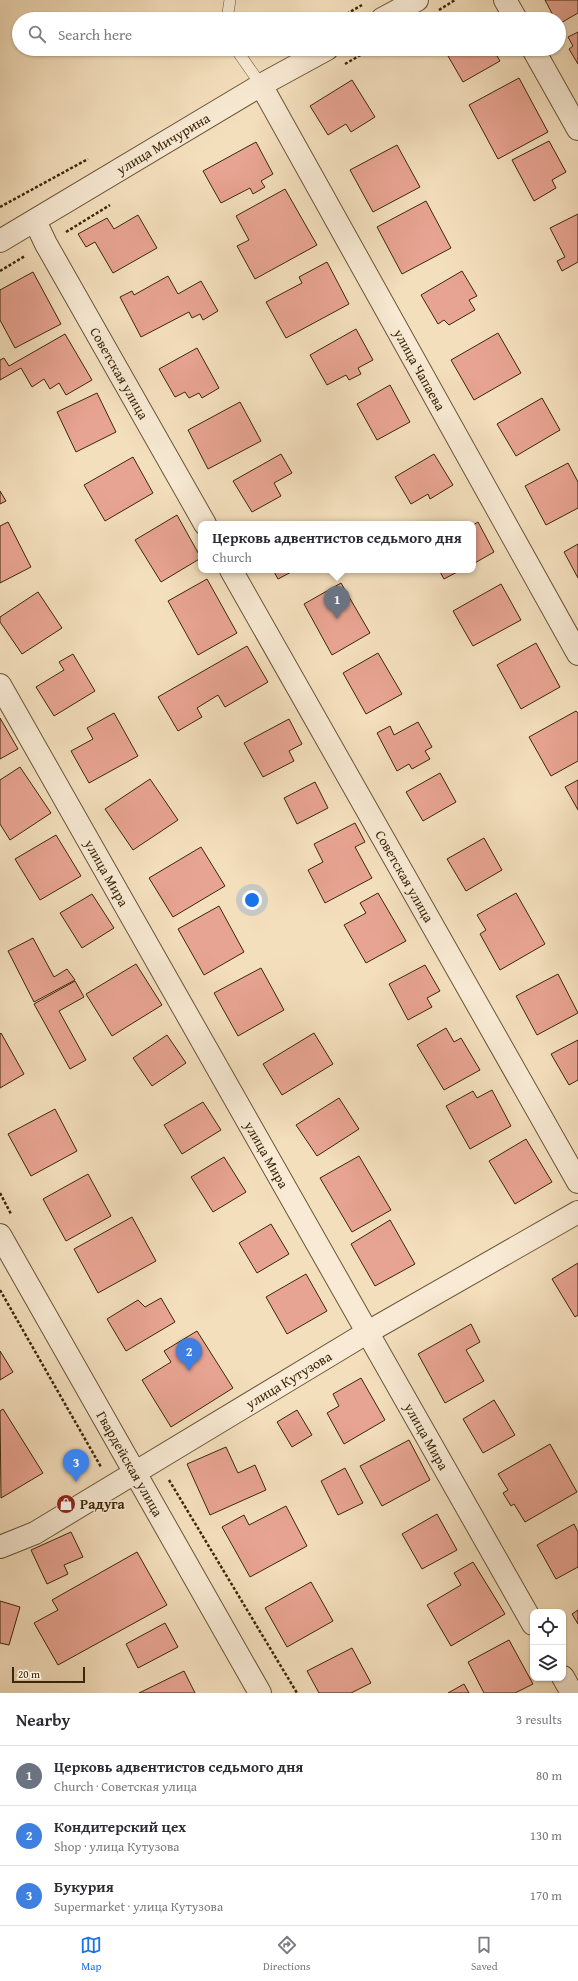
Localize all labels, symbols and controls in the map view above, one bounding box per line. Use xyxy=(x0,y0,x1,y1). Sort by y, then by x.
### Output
search box xyxy=(12,12,566,56)
icon: search xyxy=(26,23,48,45)
text: Search here xyxy=(58,24,132,45)
street label: улица Мичурина xyxy=(112,108,214,180)
street label: Советская улица xyxy=(85,323,154,423)
street label: улица Чапаева xyxy=(388,324,451,415)
popup xyxy=(198,521,476,573)
text: Церковь адвентистов седьмого дня xyxy=(212,527,462,548)
text: Church xyxy=(212,548,252,567)
pin: 1 xyxy=(324,586,350,619)
street label: Советская улица xyxy=(370,826,439,926)
street label: улица Мира xyxy=(79,835,134,910)
your location xyxy=(242,890,262,910)
street label: улица Мира xyxy=(239,1116,294,1192)
pin: 2 xyxy=(176,1338,202,1371)
street label: улица Кутузова xyxy=(241,1346,336,1414)
street label: улица Мира xyxy=(399,1398,454,1474)
street label: Гвардейская улица xyxy=(92,1407,168,1520)
pin: 3 xyxy=(63,1449,89,1482)
shop icon: Радуга xyxy=(55,1493,77,1515)
place label: Радуга xyxy=(80,1494,126,1514)
map controls xyxy=(530,1609,566,1681)
button: locate xyxy=(530,1609,566,1645)
button: layers xyxy=(530,1645,566,1681)
scale bar xyxy=(12,1665,85,1684)
text: 20 m xyxy=(18,1666,40,1682)
text: Nearby xyxy=(16,1707,70,1732)
text: 3 results xyxy=(516,1710,562,1729)
text: Церковь адвентистов седьмого дня xyxy=(54,1756,303,1777)
text: 1 xyxy=(26,1766,32,1785)
text: 80 m xyxy=(536,1766,562,1785)
text: Church · Советская улица xyxy=(54,1777,197,1796)
text: Кондитерский цех xyxy=(54,1816,186,1837)
text: 2 xyxy=(26,1826,32,1845)
text: 130 m xyxy=(530,1826,562,1845)
text: Shop · улица Кутузова xyxy=(54,1837,179,1856)
text: Букурия xyxy=(54,1876,114,1897)
text: 3 xyxy=(26,1886,32,1905)
text: 170 m xyxy=(530,1886,562,1905)
text: Supermarket · улица Кутузова xyxy=(54,1897,223,1916)
tab: Map xyxy=(80,1934,102,1974)
tab: Directions xyxy=(263,1934,310,1974)
tab: Saved xyxy=(471,1934,498,1974)

